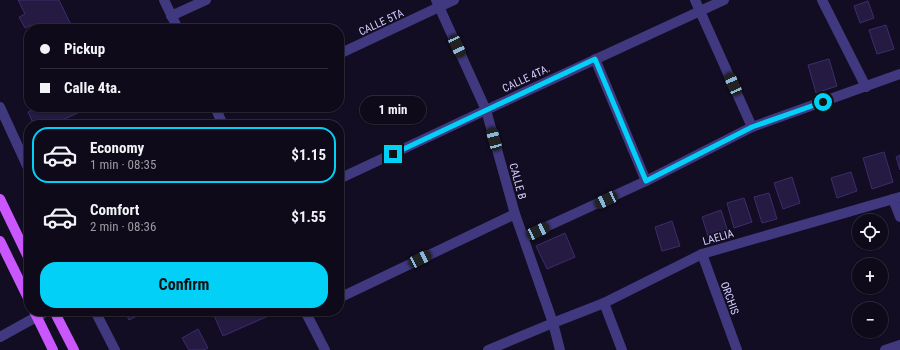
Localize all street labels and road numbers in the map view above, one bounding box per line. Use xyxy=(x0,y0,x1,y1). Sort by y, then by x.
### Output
street label: CALLE 5TA xyxy=(357,6,406,39)
street label: CALLE 4TA. xyxy=(500,62,552,95)
street label: CALLE B xyxy=(506,162,529,201)
street label: LAELIA xyxy=(701,227,736,248)
street label: ORCHIS xyxy=(718,280,742,317)

